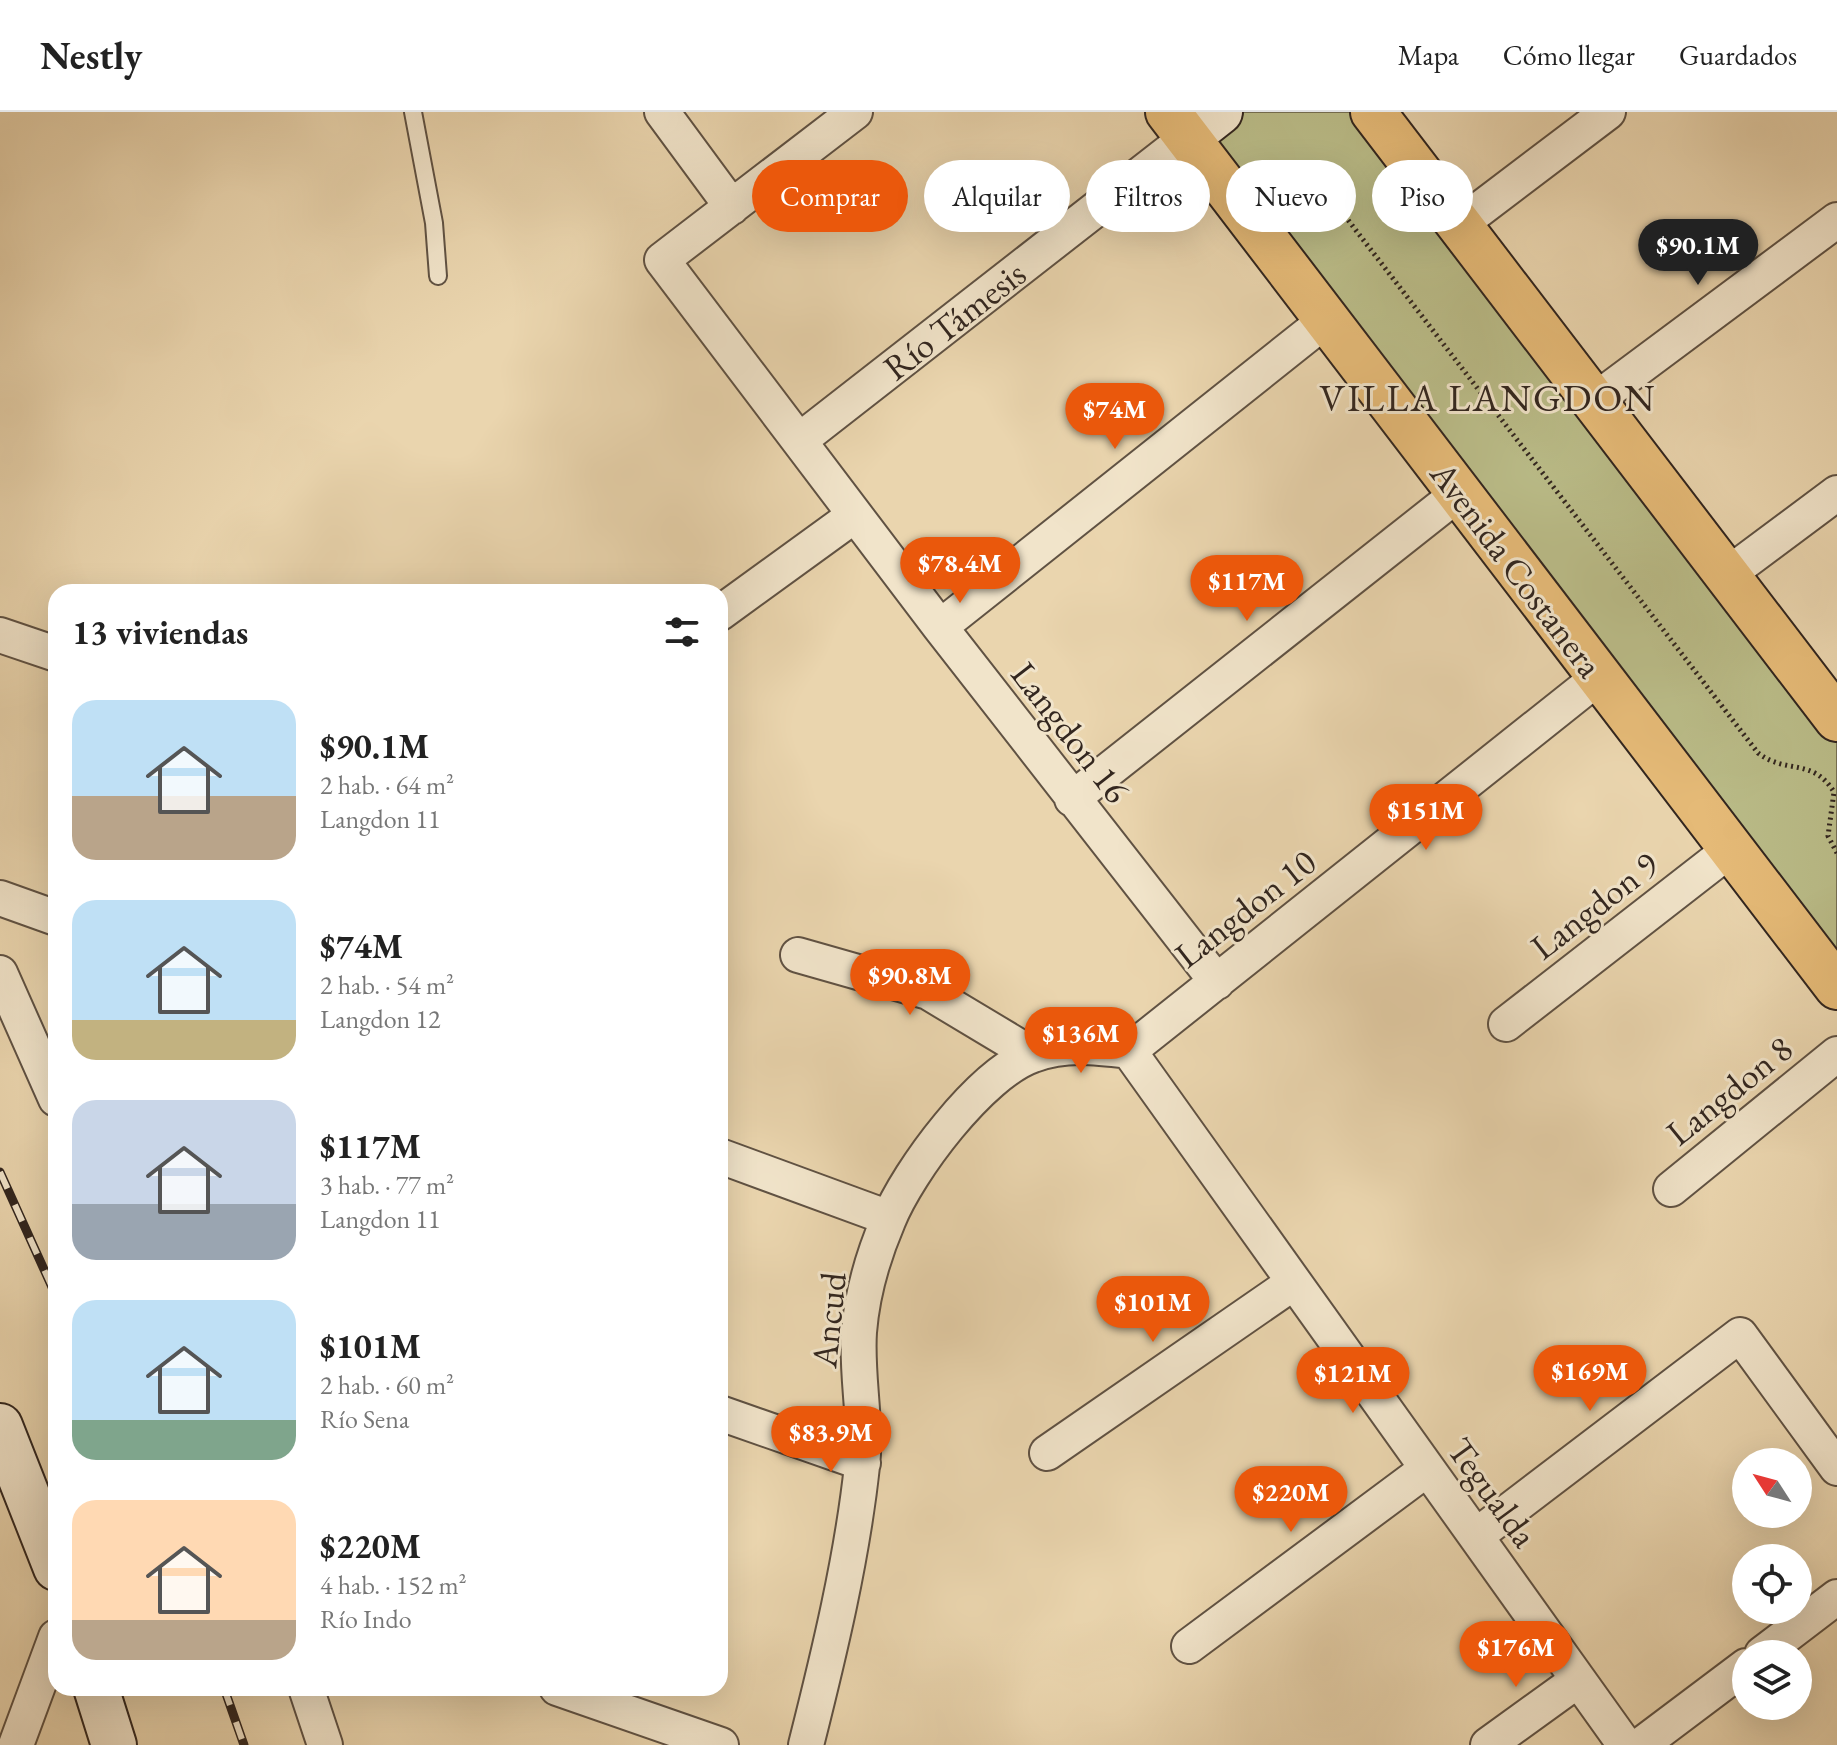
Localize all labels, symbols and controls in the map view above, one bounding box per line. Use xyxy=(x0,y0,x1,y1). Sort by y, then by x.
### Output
text: Nestly xyxy=(40,31,142,80)
text: Mapa xyxy=(1398,37,1459,73)
text: Cómo llegar xyxy=(1503,37,1635,73)
text: Guardados xyxy=(1679,37,1797,73)
chip: Comprar xyxy=(752,160,908,232)
chip: Alquilar xyxy=(924,160,1070,232)
chip: Filtros xyxy=(1086,160,1210,232)
chip: Nuevo xyxy=(1226,160,1356,232)
chip: Piso xyxy=(1372,160,1473,232)
pin: $90.1M xyxy=(1633,219,1763,287)
text: $90.1M xyxy=(1656,228,1740,262)
street label: Río Támesis xyxy=(874,250,1035,391)
district label: VILLA LANGDON xyxy=(1320,373,1656,422)
pin: $74M xyxy=(1068,383,1162,451)
text: $74M xyxy=(1083,392,1147,426)
street label: Avenida Costanera xyxy=(1419,451,1614,687)
pin: $78.4M xyxy=(895,537,1025,605)
text: $78.4M xyxy=(918,546,1002,580)
pin: $117M xyxy=(1191,555,1303,623)
text: $117M xyxy=(1208,564,1286,598)
text: 13 viviendas xyxy=(72,610,248,654)
icon: filters xyxy=(660,610,704,654)
street label: Langdon 16 xyxy=(1001,652,1140,813)
text: $90.1M xyxy=(320,724,429,768)
icon: home xyxy=(136,732,232,828)
text: 2 hab. · 64 m² xyxy=(320,768,454,802)
pin: $151M xyxy=(1370,784,1482,852)
text: $151M xyxy=(1387,793,1465,827)
text: Langdon 11 xyxy=(320,802,441,836)
street label: Langdon 10 xyxy=(1165,839,1326,978)
street label: Langdon 9 xyxy=(1521,841,1668,970)
text: $74M xyxy=(320,924,403,968)
icon: home xyxy=(136,932,232,1028)
pin: $90.8M xyxy=(845,949,975,1017)
text: $90.8M xyxy=(868,958,952,992)
text: 2 hab. · 54 m² xyxy=(320,968,454,1002)
text: Langdon 12 xyxy=(320,1002,441,1036)
pin: $136M xyxy=(1025,1007,1137,1075)
text: $136M xyxy=(1042,1016,1120,1050)
street label: Langdon 8 xyxy=(1656,1025,1802,1156)
text: $117M xyxy=(320,1124,421,1168)
icon: home xyxy=(136,1132,232,1228)
text: 3 hab. · 77 m² xyxy=(320,1168,454,1202)
text: Langdon 11 xyxy=(320,1202,441,1236)
street label: Ancud xyxy=(800,1269,857,1371)
pin: $101M xyxy=(1097,1276,1209,1344)
text: $101M xyxy=(1114,1285,1192,1319)
text: $101M xyxy=(320,1324,421,1368)
icon: home xyxy=(136,1332,232,1428)
pin: $169M xyxy=(1534,1345,1646,1413)
pin: $121M xyxy=(1297,1347,1409,1415)
text: $169M xyxy=(1551,1354,1629,1388)
text: $121M xyxy=(1314,1356,1392,1390)
text: 2 hab. · 60 m² xyxy=(320,1368,454,1402)
text: Río Sena xyxy=(320,1402,409,1436)
pin: $83.9M xyxy=(766,1406,896,1474)
text: $83.9M xyxy=(789,1415,873,1449)
street label: Tegualda xyxy=(1437,1428,1549,1557)
north arrow xyxy=(1732,1448,1812,1528)
map controls xyxy=(1732,1448,1812,1720)
pin: $220M xyxy=(1235,1466,1347,1534)
text: $220M xyxy=(1252,1475,1330,1509)
text: $220M xyxy=(320,1524,421,1568)
icon: home xyxy=(136,1532,232,1628)
button: locate xyxy=(1732,1544,1812,1624)
text: 4 hab. · 152 m² xyxy=(320,1568,466,1602)
text: Río Indo xyxy=(320,1602,412,1636)
pin: $176M xyxy=(1460,1621,1572,1689)
text: $176M xyxy=(1477,1630,1555,1664)
button: layers xyxy=(1732,1640,1812,1720)

